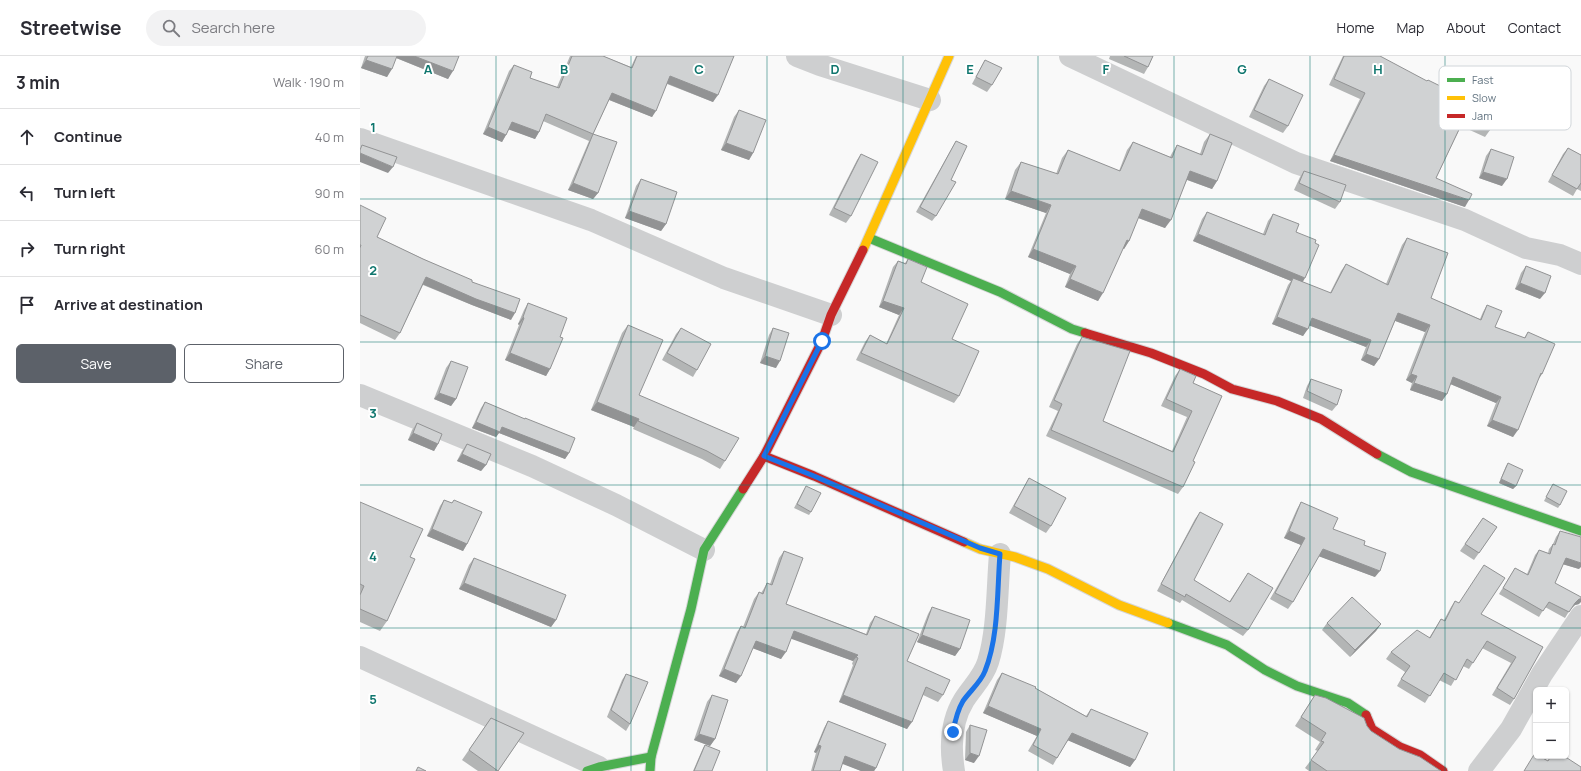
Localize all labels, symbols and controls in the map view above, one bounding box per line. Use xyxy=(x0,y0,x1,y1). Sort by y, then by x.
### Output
search box xyxy=(146,10,426,46)
text: Streetwise xyxy=(20,15,122,41)
icon: search xyxy=(160,17,182,39)
text: Search here xyxy=(192,17,275,38)
text: Home xyxy=(1337,18,1374,37)
text: Map xyxy=(1396,18,1424,37)
text: About xyxy=(1446,18,1486,37)
text: Contact xyxy=(1508,18,1561,37)
text: A xyxy=(424,60,433,78)
text: B xyxy=(560,60,568,78)
text: C xyxy=(694,60,704,78)
text: D xyxy=(830,60,840,78)
text: E xyxy=(966,60,974,78)
text: F xyxy=(1103,60,1110,78)
text: G xyxy=(1237,60,1247,78)
text: H xyxy=(1373,60,1383,78)
legend xyxy=(1439,66,1571,130)
text: 3 min xyxy=(16,71,60,94)
text: Fast xyxy=(1472,72,1494,87)
text: Walk · 190 m xyxy=(273,73,344,91)
text: Slow xyxy=(1472,90,1497,105)
text: Jam xyxy=(1472,108,1493,123)
text: 1 xyxy=(370,118,376,136)
icon: ahead xyxy=(16,126,38,148)
text: Continue xyxy=(54,126,122,147)
text: 40 m xyxy=(315,128,344,146)
icon: left xyxy=(16,182,38,204)
text: Turn left xyxy=(54,182,116,203)
text: 90 m xyxy=(314,184,344,202)
icon: right xyxy=(16,238,38,260)
text: Turn right xyxy=(54,238,125,259)
text: 60 m xyxy=(314,240,344,258)
text: 2 xyxy=(369,261,377,279)
icon: arrive xyxy=(16,294,38,316)
text: Arrive at destination xyxy=(54,294,203,315)
route start xyxy=(813,332,831,350)
button: Save xyxy=(16,344,176,383)
button: Share xyxy=(184,344,344,383)
text: 3 xyxy=(369,404,377,422)
text: 4 xyxy=(369,547,377,565)
map controls xyxy=(1533,687,1569,759)
button: + xyxy=(1533,687,1569,723)
text: 5 xyxy=(369,690,377,708)
route end xyxy=(944,723,962,741)
button: − xyxy=(1533,723,1569,759)

